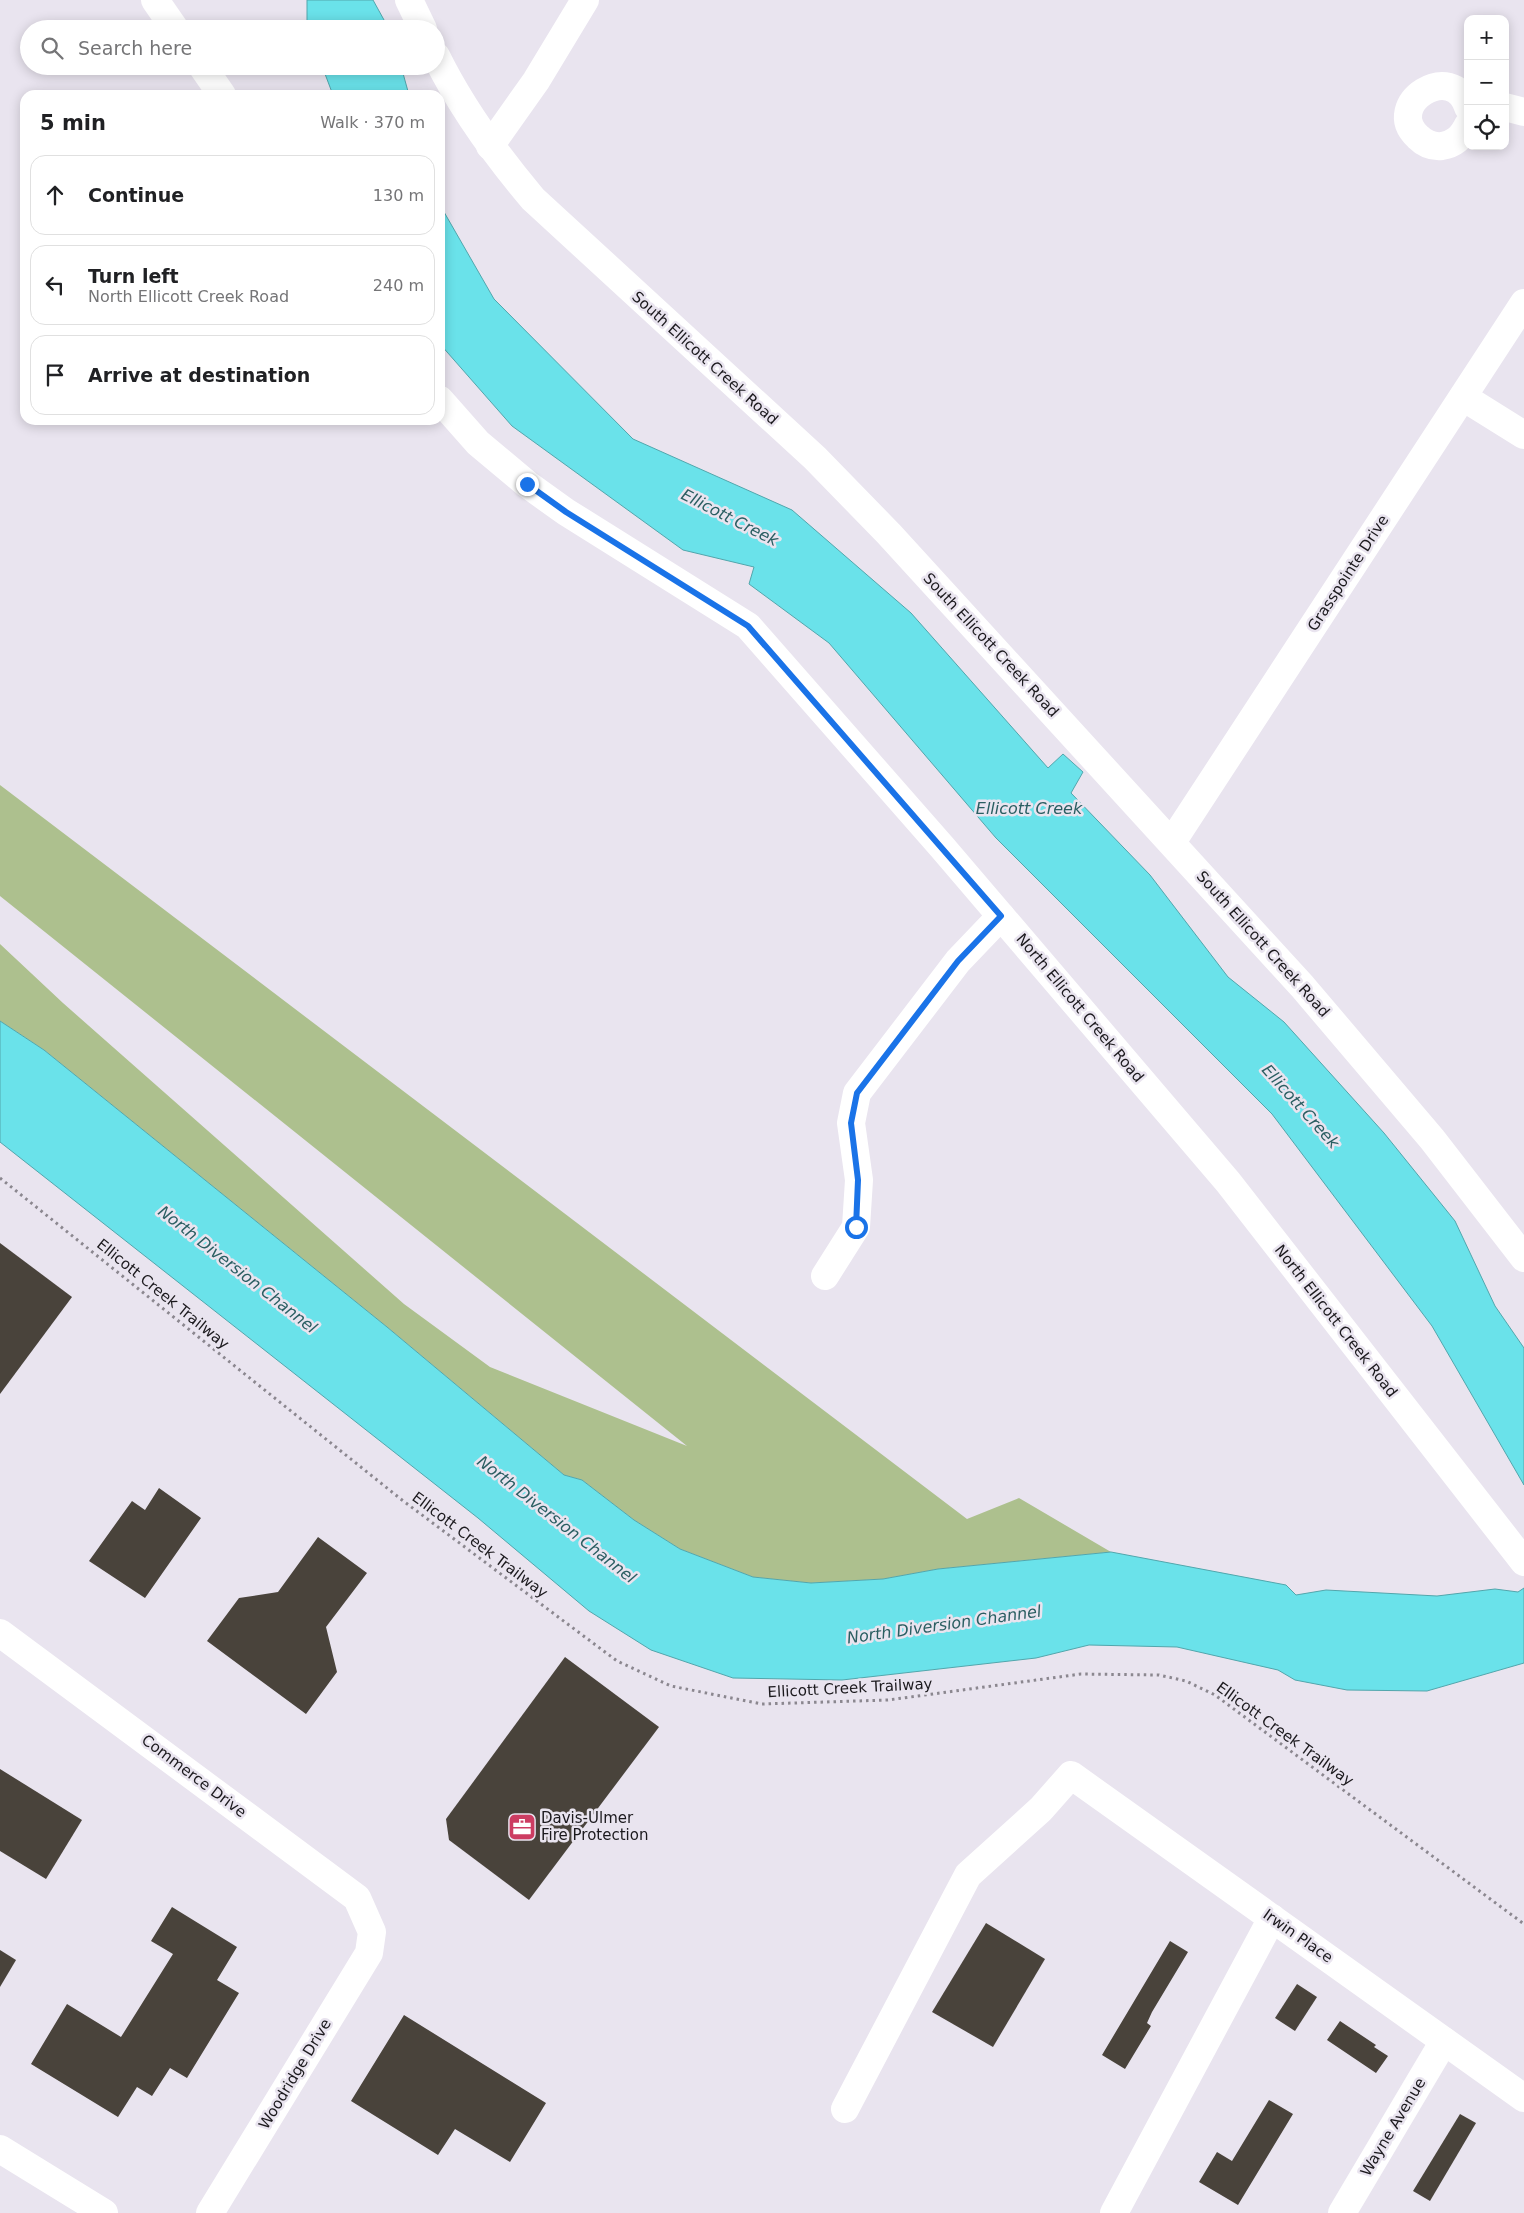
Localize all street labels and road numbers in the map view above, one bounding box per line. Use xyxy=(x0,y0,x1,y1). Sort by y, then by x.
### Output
street label: South Ellicott Creek Road xyxy=(628,288,782,428)
street label: Grasspointe Drive xyxy=(1304,512,1392,634)
street label: South Ellicott Creek Road xyxy=(920,569,1062,721)
street label: South Ellicott Creek Road xyxy=(1193,867,1333,1021)
street label: North Ellicott Creek Road xyxy=(1013,930,1147,1086)
street label: Ellicott Creek Trailway xyxy=(93,1235,233,1353)
street label: North Ellicott Creek Road xyxy=(1271,1241,1401,1401)
street label: Ellicott Creek Trailway xyxy=(409,1488,551,1602)
street label: Ellicott Creek Trailway xyxy=(767,1675,933,1701)
street label: Ellicott Creek Trailway xyxy=(1213,1678,1357,1790)
street label: Commerce Drive xyxy=(138,1731,250,1821)
street label: Irwin Place xyxy=(1260,1905,1336,1967)
street label: Woodridge Drive xyxy=(255,2016,335,2132)
street label: Wayne Avenue xyxy=(1357,2075,1429,2179)

